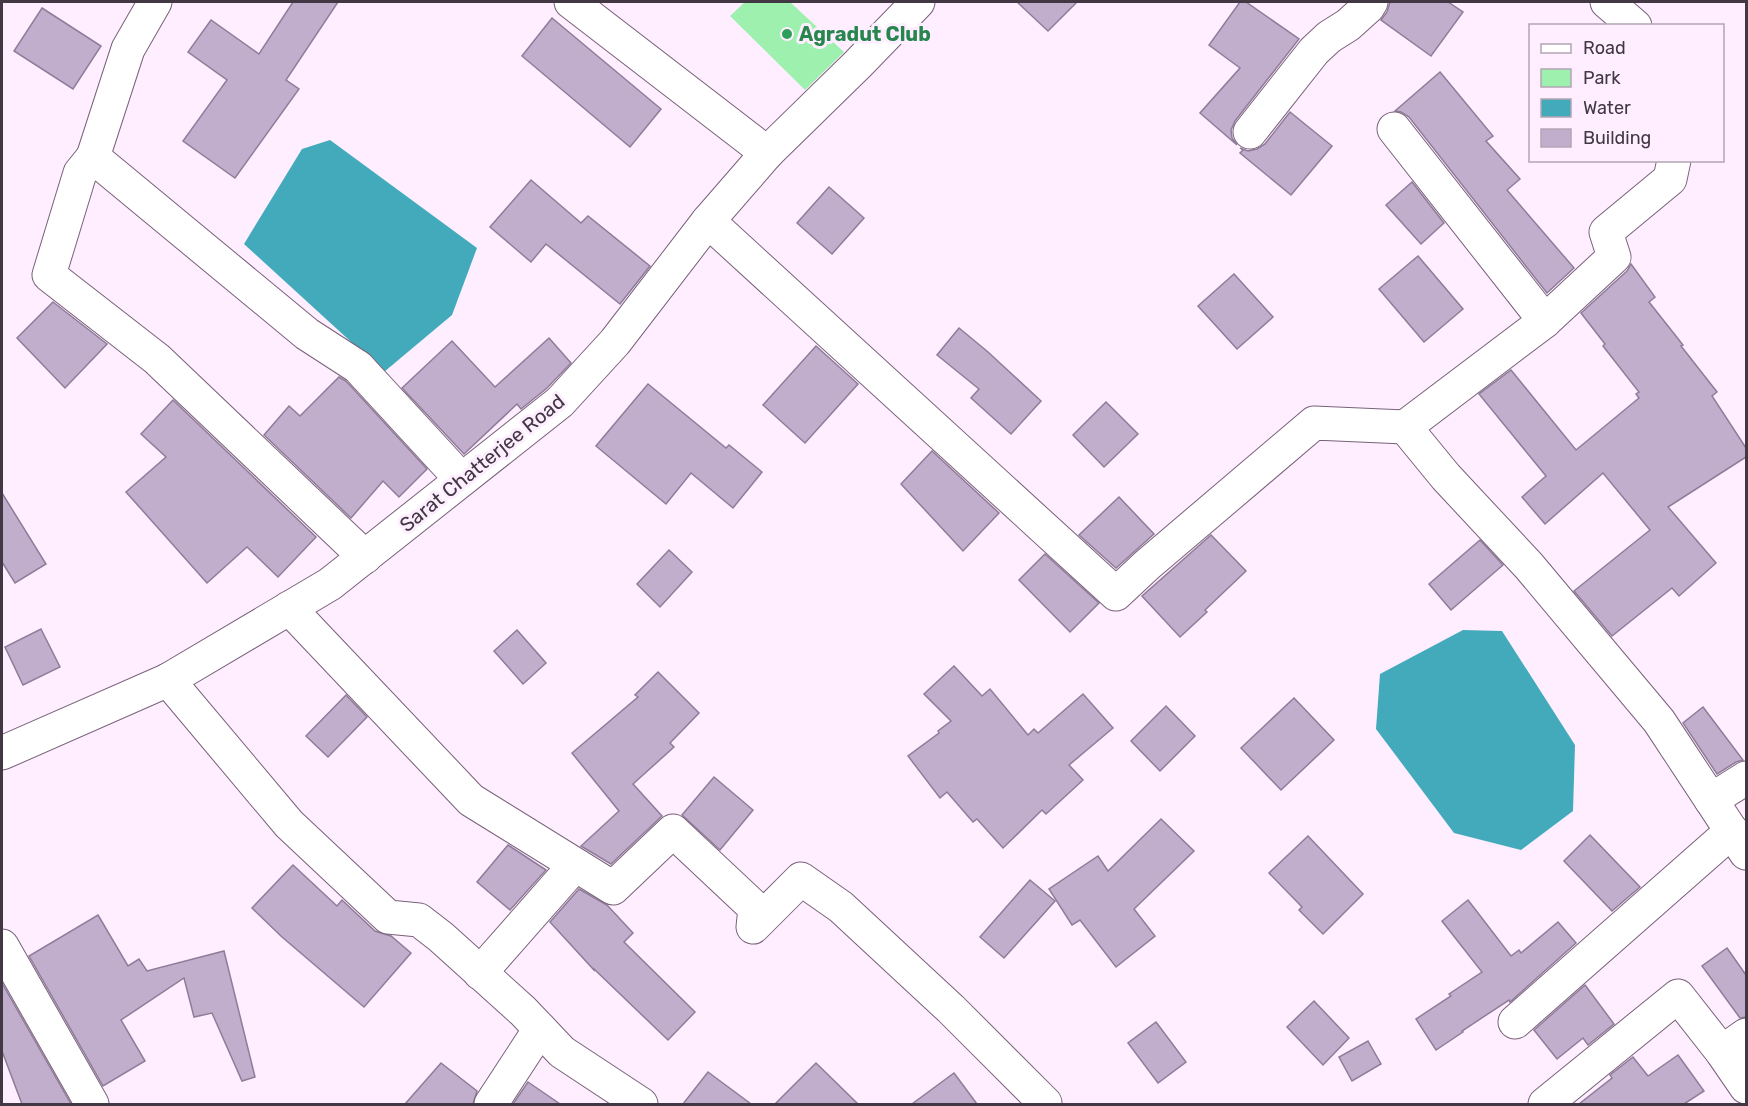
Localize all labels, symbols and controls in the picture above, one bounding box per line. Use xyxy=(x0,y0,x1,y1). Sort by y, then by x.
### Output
place label: Agradut Club xyxy=(799,22,931,46)
legend xyxy=(1529,24,1724,162)
marker: Agradut Club xyxy=(780,27,794,41)
text: Road xyxy=(1583,37,1626,59)
text: Park xyxy=(1583,67,1621,89)
text: Water xyxy=(1583,97,1631,119)
text: Building xyxy=(1583,127,1651,149)
street label: Sarat Chatterjee Road xyxy=(395,389,569,537)

